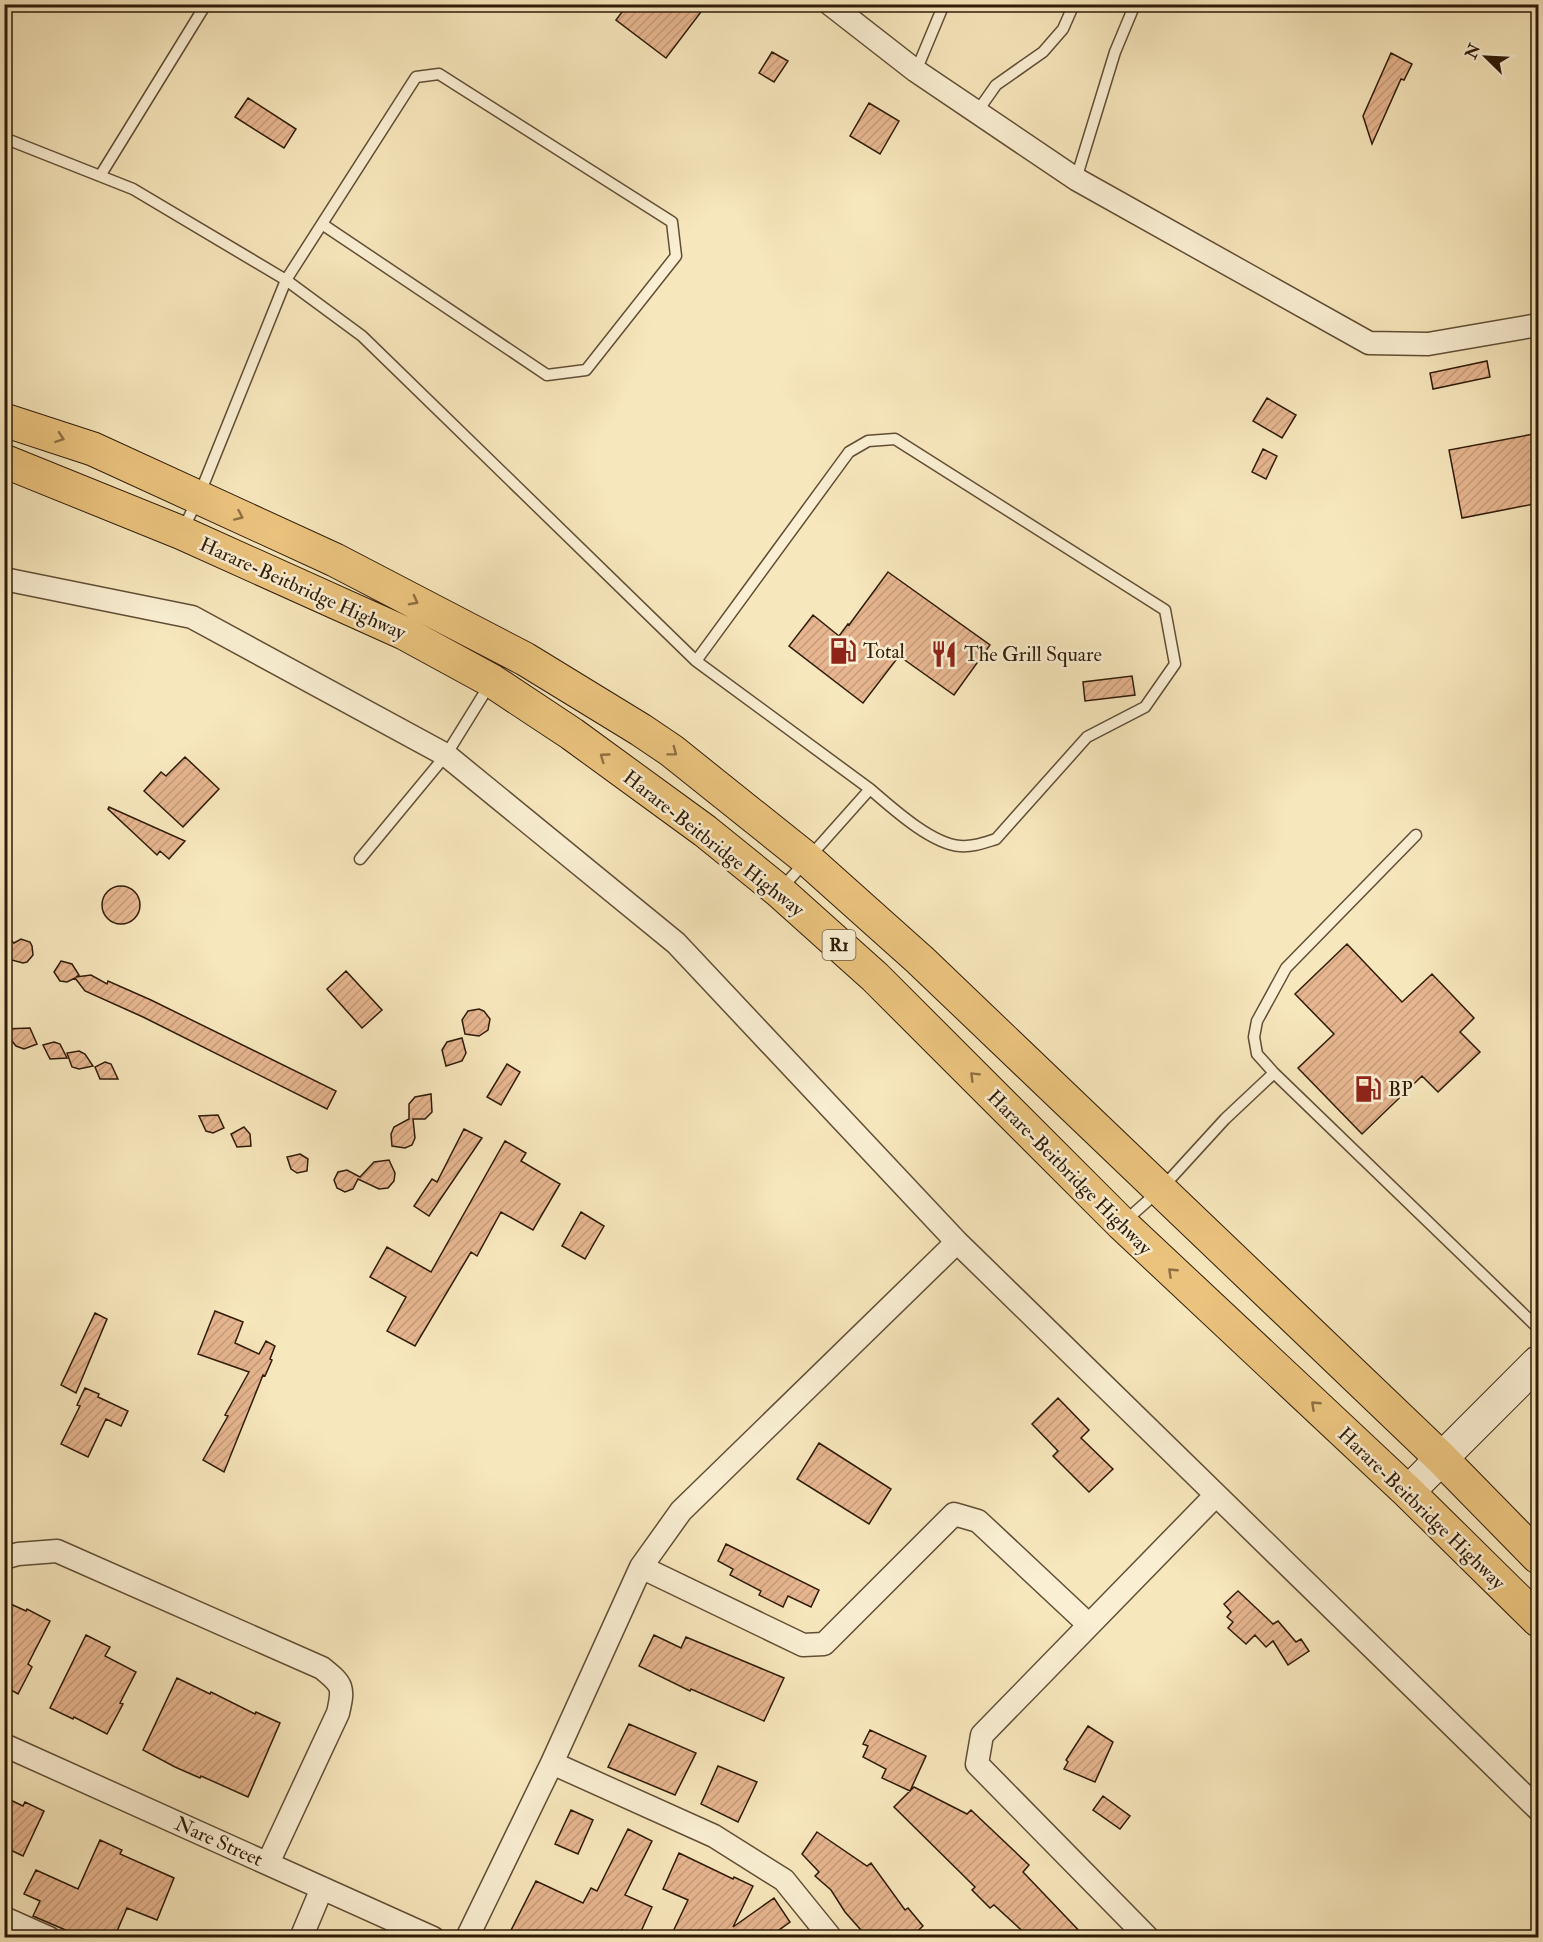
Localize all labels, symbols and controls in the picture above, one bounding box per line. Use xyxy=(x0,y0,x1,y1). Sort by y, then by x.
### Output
north arrow xyxy=(1456,27,1516,87)
text: N xyxy=(1461,40,1486,63)
one-way arrow xyxy=(54,431,65,444)
one-way arrow xyxy=(232,509,243,521)
street label: Harare-Beitbridge Highway xyxy=(196,532,411,646)
one-way arrow xyxy=(408,594,418,605)
fuel station icon: Total xyxy=(828,636,858,666)
place label: Total xyxy=(863,639,905,664)
restaurant icon: The Grill Square xyxy=(929,639,959,669)
place label: The Grill Square xyxy=(964,642,1102,667)
one-way arrow xyxy=(666,745,677,756)
one-way arrow xyxy=(600,753,611,764)
street label: Harare-Beitbridge Highway xyxy=(618,765,810,923)
road number: R1 xyxy=(822,930,856,960)
one-way arrow xyxy=(970,1072,981,1083)
fuel station icon: BP xyxy=(1353,1074,1383,1104)
place label: BP xyxy=(1388,1077,1413,1102)
street label: Harare-Beitbridge Highway xyxy=(982,1085,1158,1261)
one-way arrow xyxy=(1169,1268,1179,1279)
one-way arrow xyxy=(1311,1401,1321,1412)
street label: Harare-Beitbridge Highway xyxy=(1333,1422,1511,1596)
street label: Nare Street xyxy=(171,1811,267,1872)

